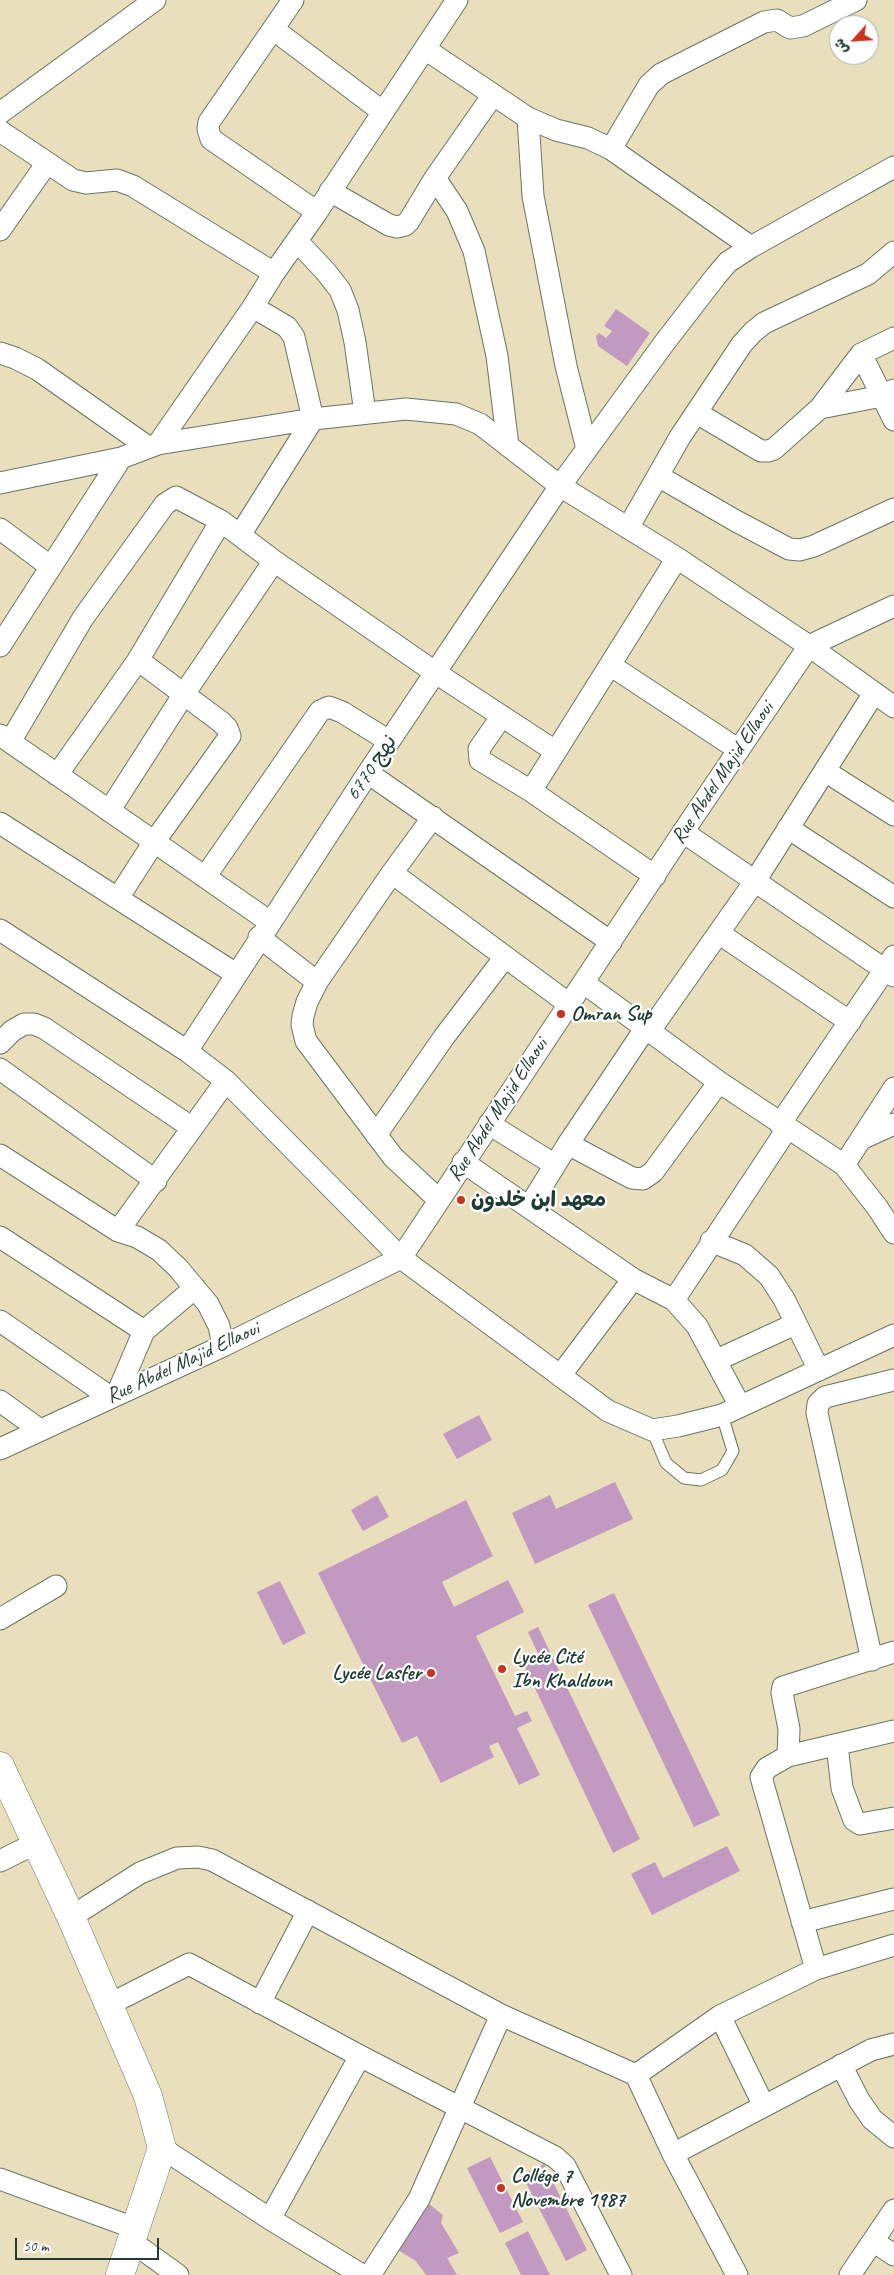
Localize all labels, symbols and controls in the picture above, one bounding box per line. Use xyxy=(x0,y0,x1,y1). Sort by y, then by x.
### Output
north arrow xyxy=(829,15,879,65)
text: ش xyxy=(830,36,852,57)
street label: Rue Abdel Majid Ellaoui xyxy=(666,697,780,849)
street label: نهج 6770 xyxy=(341,730,403,806)
place label: Omran Sup xyxy=(571,1001,651,1027)
marker: Omran Sup xyxy=(555,1008,567,1020)
street label: Rue Abdel Majid Ellaoui xyxy=(442,1034,554,1186)
place label: معهد ابن خلدون xyxy=(471,1187,606,1213)
marker: معهد ابن خلدون xyxy=(455,1194,467,1206)
street label: Rue Abdel Majid Ellaoui xyxy=(102,1316,264,1410)
place label: Lycée Cité Ibn Khaldoun xyxy=(512,1644,612,1694)
place label: Lycée Lasfer xyxy=(332,1660,421,1686)
marker: Lycée Cité Ibn Khaldoun xyxy=(496,1663,508,1675)
marker: Lycée Lasfer xyxy=(425,1667,437,1679)
place label: Collége 7 Novembre 1987 xyxy=(511,2163,625,2213)
marker: Collége 7 Novembre 1987 xyxy=(495,2182,507,2194)
scale bar xyxy=(18,2228,161,2260)
text: 50 m xyxy=(23,2237,49,2256)

